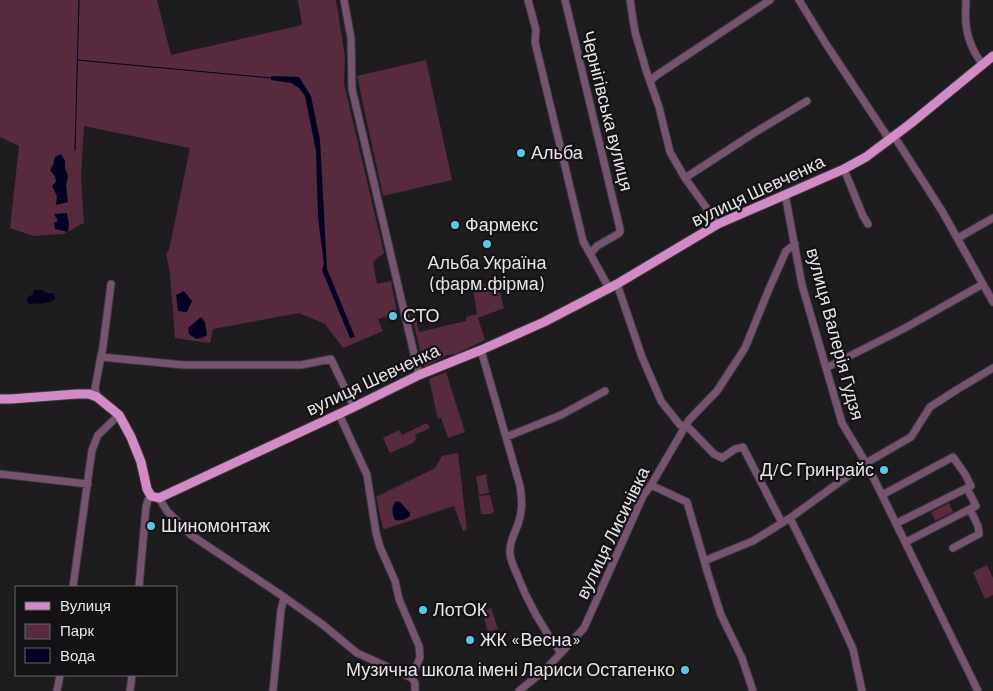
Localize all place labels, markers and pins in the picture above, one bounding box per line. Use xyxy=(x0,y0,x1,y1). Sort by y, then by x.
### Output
place label: Альба xyxy=(531,141,584,163)
marker: Альба xyxy=(515,147,527,159)
place label: Фармекс xyxy=(465,213,538,235)
marker: Фармекс xyxy=(449,219,461,231)
marker: Альба Україна (фарм.фірма) xyxy=(481,238,493,250)
place label: Альба Україна (фарм.фірма) xyxy=(428,251,547,294)
place label: СТО xyxy=(403,304,440,326)
marker: СТО xyxy=(387,310,399,322)
place label: Д/С Гринрайс xyxy=(760,458,874,480)
marker: Д/С Гринрайс xyxy=(878,464,890,476)
place label: Шиномонтаж xyxy=(161,514,270,536)
marker: Шиномонтаж xyxy=(145,520,157,532)
place label: ЛотОК xyxy=(433,598,488,620)
marker: ЛотОК xyxy=(417,604,429,616)
place label: ЖК «Весна» xyxy=(480,628,581,650)
marker: ЖК «Весна» xyxy=(464,634,476,646)
place label: Музична школа імені Лариси Остапенко xyxy=(346,658,675,680)
marker: Музична школа імені Лариси Остапенко xyxy=(679,664,691,676)

